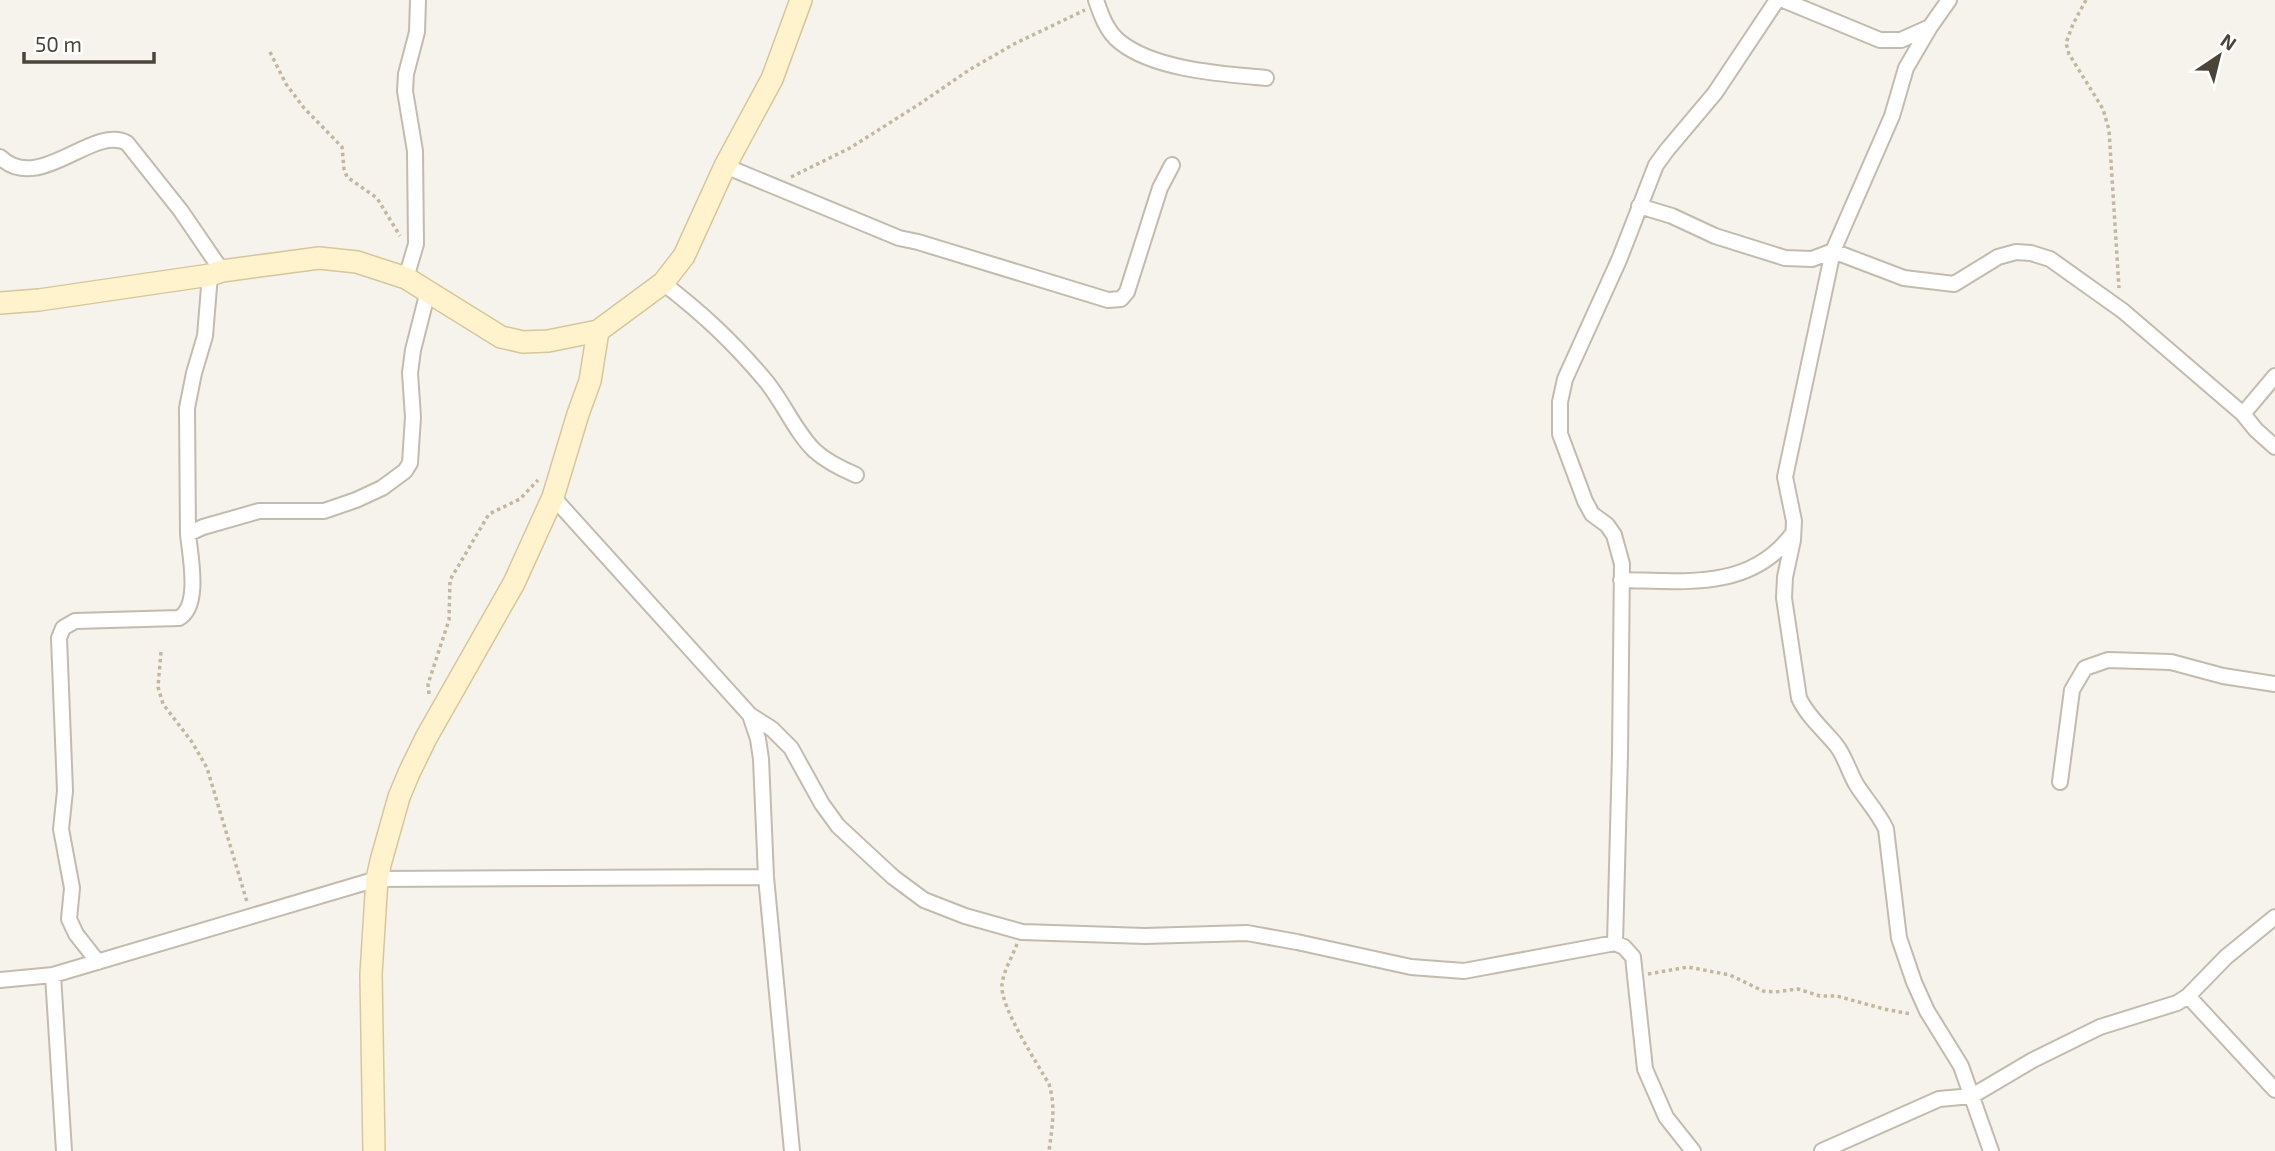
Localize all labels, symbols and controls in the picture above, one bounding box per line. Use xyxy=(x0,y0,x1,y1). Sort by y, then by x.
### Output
scale bar xyxy=(24,21,154,65)
north arrow xyxy=(2184,21,2254,91)
text: N xyxy=(2217,28,2241,55)
text: 50 m xyxy=(35,31,82,56)

